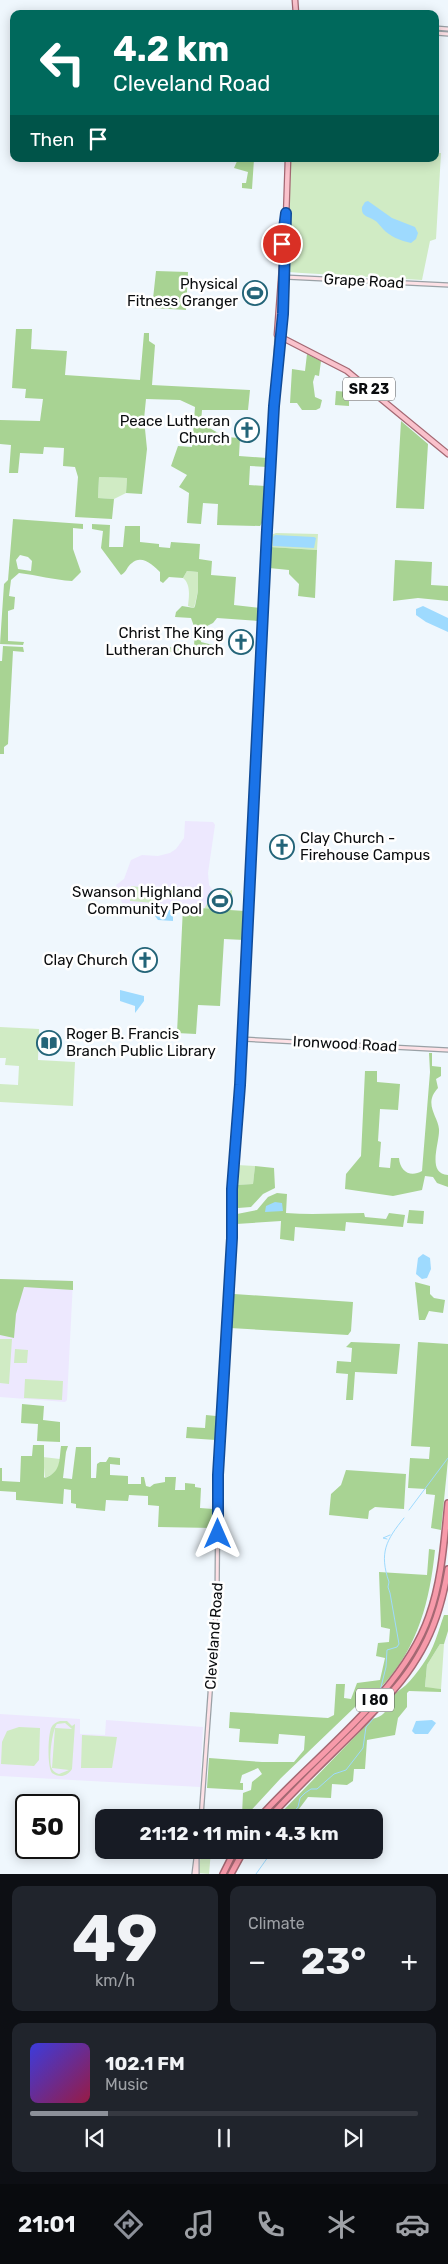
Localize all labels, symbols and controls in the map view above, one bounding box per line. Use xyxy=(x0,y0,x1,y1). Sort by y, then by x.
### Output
text: 4.2 km xyxy=(113,28,229,70)
icon: left xyxy=(30,30,95,95)
text: Cleveland Road xyxy=(113,70,270,97)
icon: arrive xyxy=(84,125,112,153)
text: Then xyxy=(30,128,74,151)
pin xyxy=(261,223,303,265)
icon: arrive xyxy=(268,230,296,258)
street label: Grape Road xyxy=(323,270,405,292)
place label: Physical Fitness Granger xyxy=(127,275,238,310)
sports icon: Physical Fitness Granger xyxy=(242,280,268,306)
road number: SR 23 xyxy=(343,378,395,400)
place label: Peace Lutheran Church xyxy=(120,412,230,447)
church icon: Peace Lutheran Church xyxy=(234,417,260,443)
place label: Christ The King Lutheran Church xyxy=(106,624,224,659)
church icon: Christ The King Lutheran Church xyxy=(228,629,254,655)
place label: Clay Church - Firehouse Campus xyxy=(300,829,430,864)
church icon: Clay Church - Firehouse Campus xyxy=(269,834,295,860)
place label: Swanson Highland Community Pool xyxy=(72,883,202,918)
sports icon: Swanson Highland Community Pool xyxy=(207,888,233,914)
church icon: Clay Church xyxy=(132,947,158,973)
place label: Clay Church xyxy=(44,951,128,969)
place label: Roger B. Francis Branch Public Library xyxy=(66,1025,216,1060)
library icon: Roger B. Francis Branch Public Library xyxy=(36,1030,62,1056)
street label: Ironwood Road xyxy=(292,1032,398,1056)
position arrow xyxy=(191,1507,243,1559)
street label: Cleveland Road xyxy=(201,1582,227,1690)
road number: I 80 xyxy=(356,1688,394,1712)
speed limit sign: 50 xyxy=(15,1794,80,1859)
text: 21:12 · 11 min · 4.3 km xyxy=(139,1822,339,1845)
text: 49 xyxy=(72,1900,158,1977)
text: Climate xyxy=(248,1914,305,1933)
text: 23° xyxy=(301,1938,366,1984)
text: − xyxy=(248,1945,266,1978)
text: + xyxy=(401,1945,418,1978)
text: km/h xyxy=(95,1971,135,1990)
text: 102.1 FM xyxy=(105,2052,185,2075)
text: Music xyxy=(105,2075,148,2094)
icon: previous xyxy=(81,2124,109,2152)
icon: pause xyxy=(210,2124,238,2152)
icon: next xyxy=(339,2124,367,2152)
icon: directions xyxy=(111,2207,146,2242)
icon: music xyxy=(182,2207,217,2242)
icon: phone xyxy=(253,2207,288,2242)
icon: climate xyxy=(324,2207,359,2242)
icon: car xyxy=(395,2207,430,2242)
text: 21:01 xyxy=(18,2211,76,2238)

